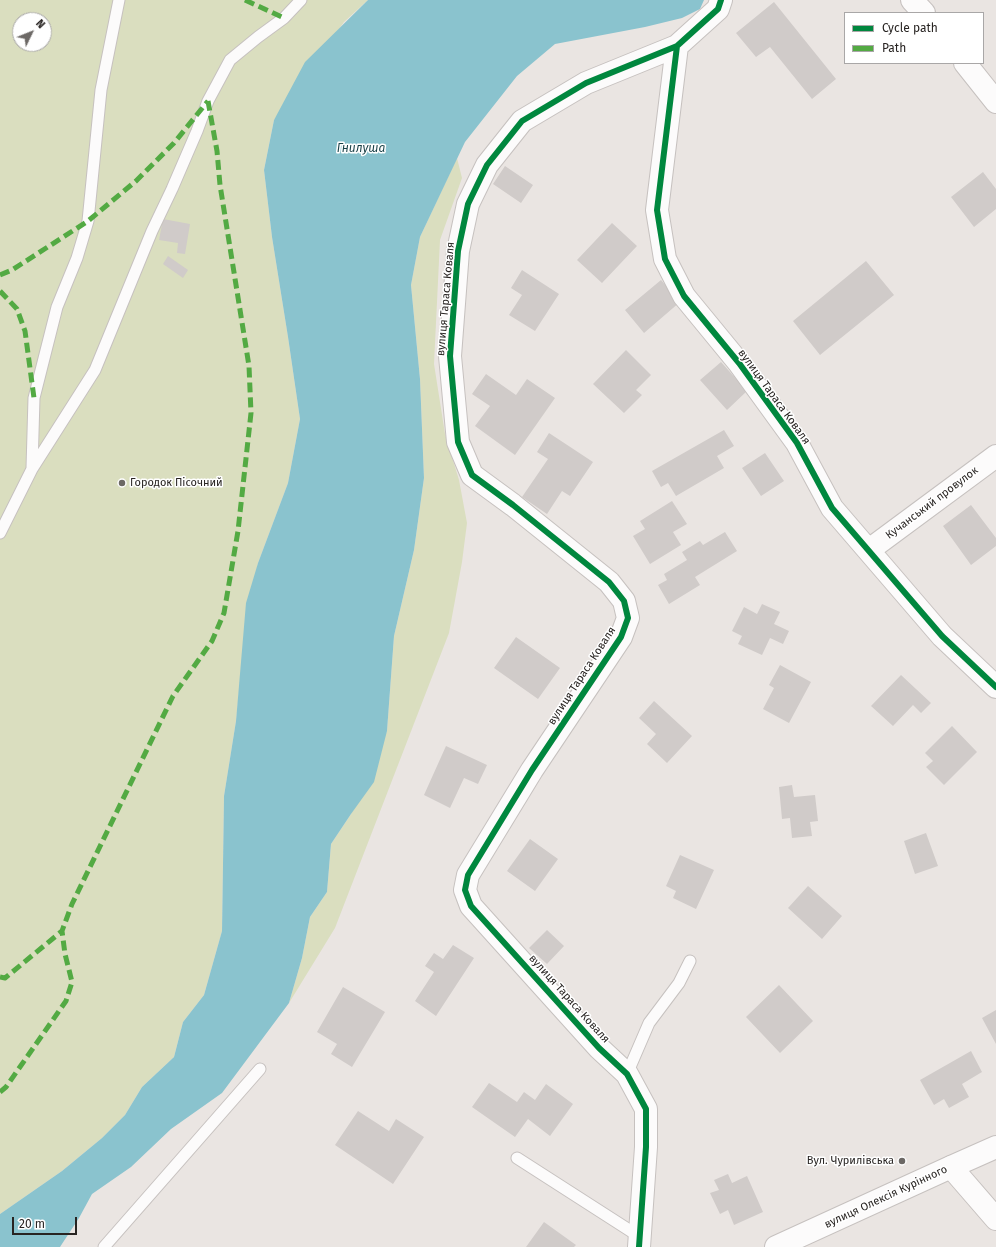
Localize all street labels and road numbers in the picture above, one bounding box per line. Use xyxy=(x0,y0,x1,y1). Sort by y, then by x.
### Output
street label: вулиця Тараса Коваля xyxy=(434,241,458,357)
street label: вулиця Тараса Коваля xyxy=(735,347,813,447)
street label: Кучанський провулок xyxy=(883,464,981,542)
street label: вулиця Тараса Коваля xyxy=(545,624,619,728)
street label: вулиця Тараса Коваля xyxy=(526,952,612,1046)
street label: вулиця Олексія Курінного xyxy=(822,1163,950,1231)

